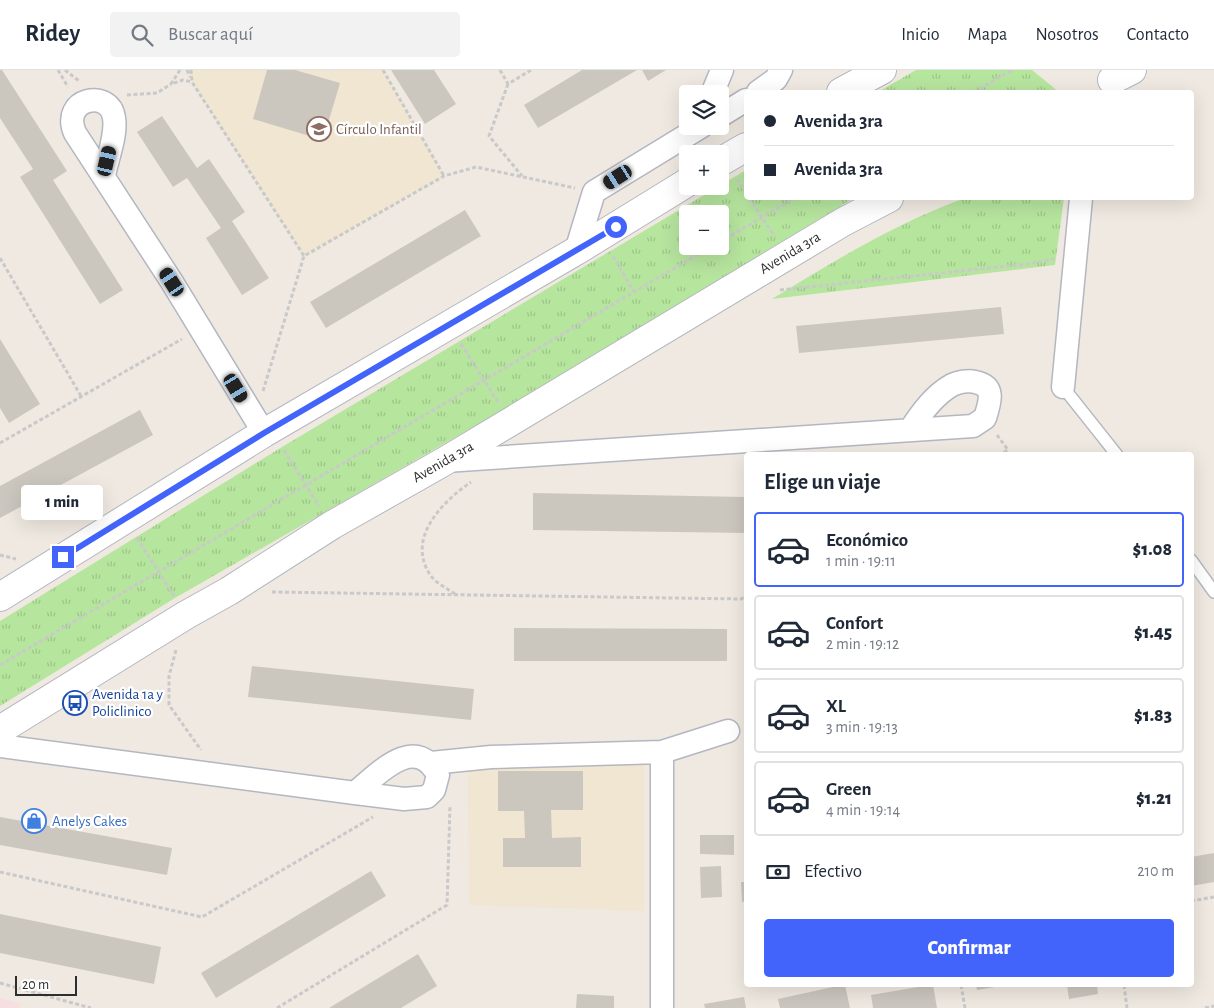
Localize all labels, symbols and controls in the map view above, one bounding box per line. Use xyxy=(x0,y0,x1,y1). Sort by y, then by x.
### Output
search box xyxy=(110,12,460,57)
icon: search xyxy=(128,21,156,49)
text: Ridey xyxy=(25,22,80,46)
text: Buscar aquí xyxy=(168,25,253,44)
text: Inicio xyxy=(901,26,940,44)
text: Mapa xyxy=(968,26,1007,44)
text: Nosotros xyxy=(1035,26,1099,44)
text: Contacto xyxy=(1127,26,1189,44)
map controls xyxy=(679,85,729,255)
button: layers xyxy=(679,85,729,135)
text: Avenida 3ra xyxy=(794,112,883,131)
school or university icon: Círculo Infantil xyxy=(306,116,332,142)
place label: Círculo Infantil xyxy=(336,122,422,137)
car xyxy=(96,145,117,177)
button: + xyxy=(679,145,729,195)
text: Avenida 3ra xyxy=(794,160,883,179)
car xyxy=(601,163,634,191)
button: − xyxy=(679,205,729,255)
route start xyxy=(605,216,627,238)
street label: Avenida 3ra xyxy=(757,229,823,277)
car xyxy=(157,265,186,299)
car xyxy=(221,371,250,405)
street label: Avenida 3ra xyxy=(410,439,476,485)
text: Elige un viaje xyxy=(764,471,881,493)
callout: 1 min xyxy=(22,484,104,520)
text: 1 min xyxy=(45,494,79,510)
icon: car xyxy=(766,527,811,572)
text: Económico xyxy=(826,531,908,550)
text: $1.08 xyxy=(1133,540,1172,559)
route end xyxy=(52,546,74,568)
text: 1 min · 19:11 xyxy=(826,553,896,569)
icon: car xyxy=(766,610,811,655)
text: Confort xyxy=(826,614,883,633)
text: $1.45 xyxy=(1134,623,1172,642)
text: 2 min · 19:12 xyxy=(826,636,899,652)
place label: Avenida 1a y Policlinico xyxy=(92,687,164,719)
bus stop icon: Avenida 1a y Policlinico xyxy=(62,690,88,716)
icon: car xyxy=(766,693,811,738)
text: XL xyxy=(826,697,846,716)
text: $1.83 xyxy=(1134,706,1172,725)
text: 3 min · 19:13 xyxy=(826,719,898,735)
icon: car xyxy=(766,776,811,821)
text: Green xyxy=(826,780,872,799)
text: $1.21 xyxy=(1136,789,1172,808)
text: 4 min · 19:14 xyxy=(826,802,900,818)
shop icon: Anelys Cakes xyxy=(21,808,47,834)
place label: Anelys Cakes xyxy=(52,814,127,829)
icon: cash xyxy=(764,858,792,886)
text: Efectivo xyxy=(804,862,862,881)
text: 210 m xyxy=(1137,863,1174,879)
button: Confirmar xyxy=(764,919,1174,977)
scale bar xyxy=(15,973,78,996)
text: 20 m xyxy=(22,978,49,992)

